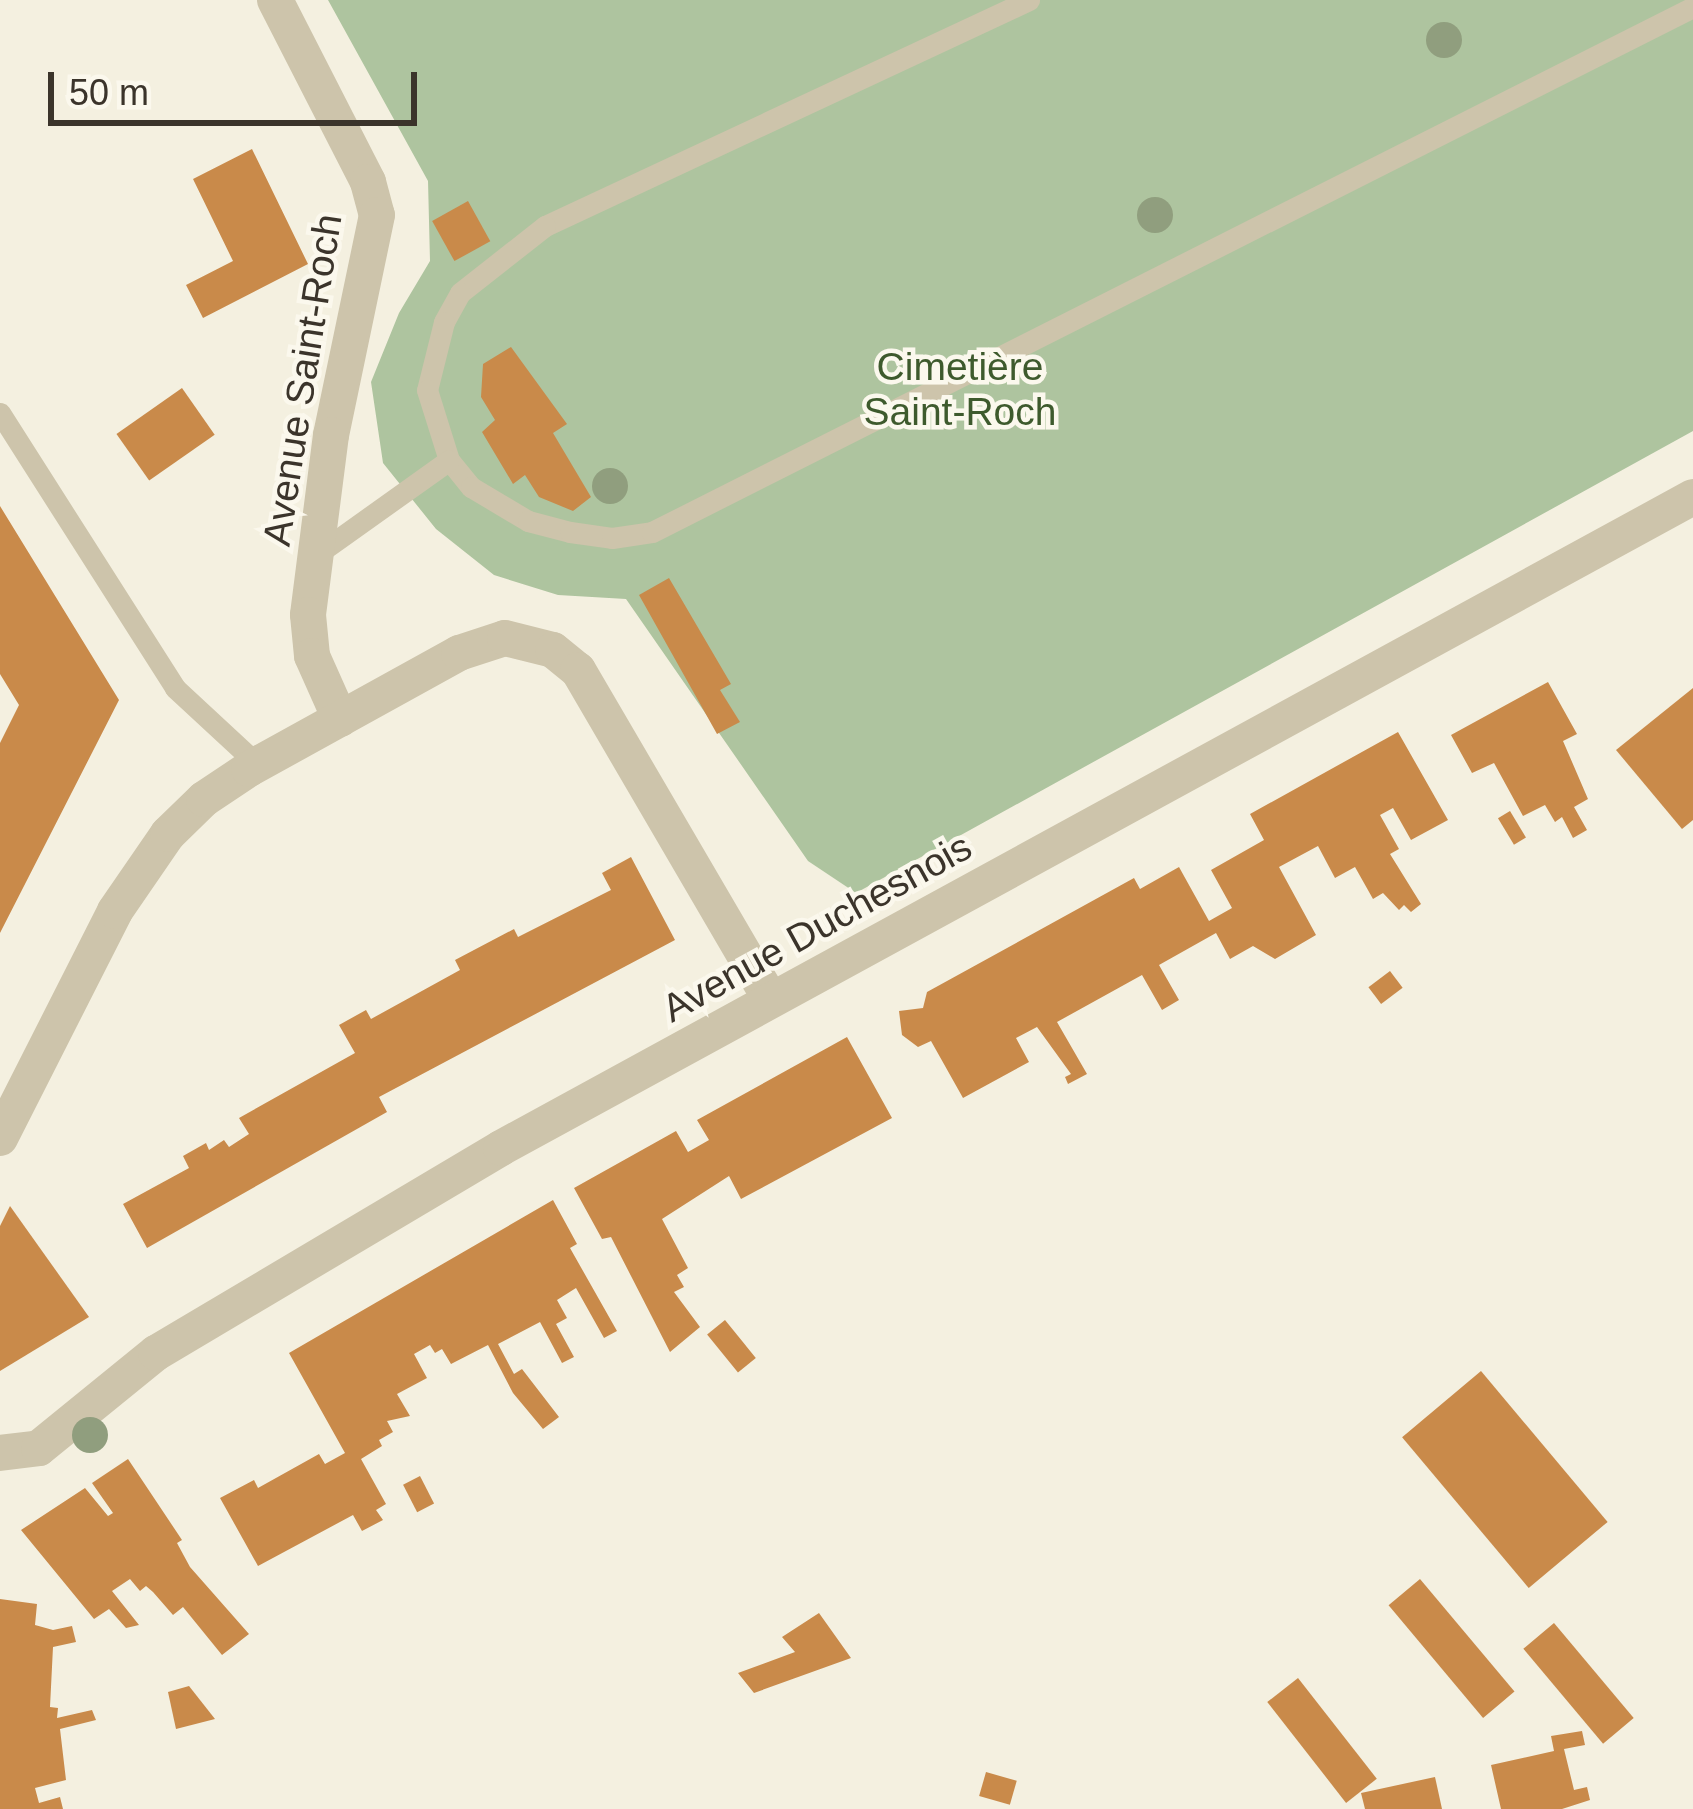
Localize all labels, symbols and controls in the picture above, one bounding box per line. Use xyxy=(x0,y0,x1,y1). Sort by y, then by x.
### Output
scale bar xyxy=(54,48,423,122)
text: 50 m xyxy=(69,72,149,113)
street label: Avenue Saint-Roch xyxy=(254,211,352,549)
park label: Cimetière Saint-Roch xyxy=(864,345,1056,436)
street label: Avenue Duchesnois xyxy=(654,824,980,1032)

